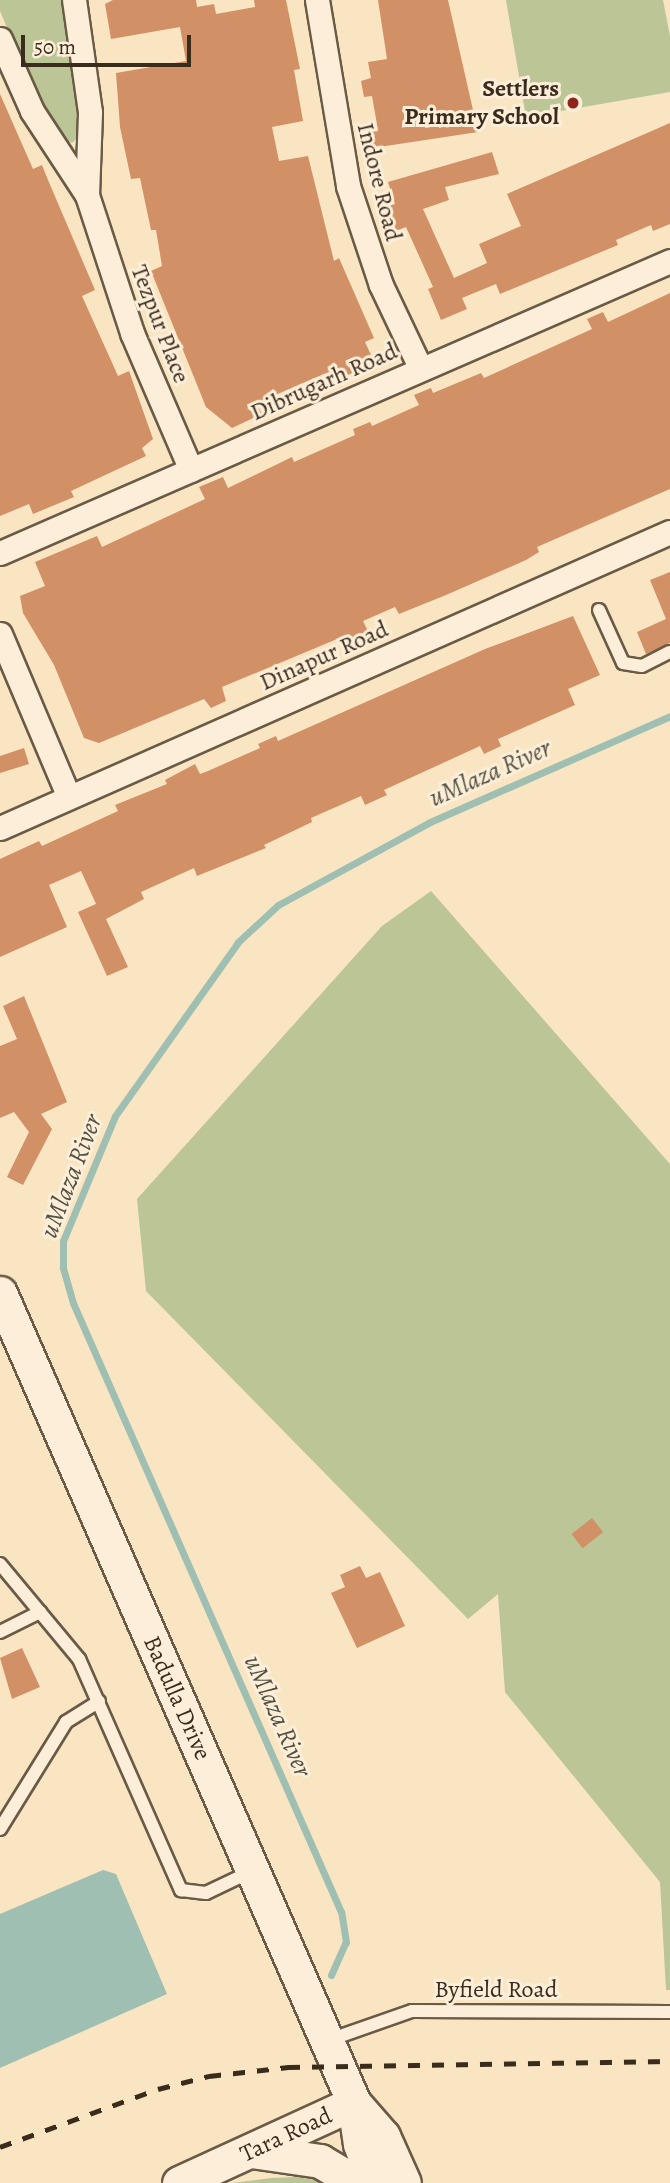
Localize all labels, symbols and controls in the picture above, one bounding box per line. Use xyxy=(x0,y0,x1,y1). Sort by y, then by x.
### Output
scale bar xyxy=(24,21,194,65)
text: 50 m xyxy=(34,33,76,61)
place label: Settlers Primary School xyxy=(404,75,559,131)
marker: Settlers Primary School xyxy=(565,95,581,111)
street label: Indore Road xyxy=(350,120,408,244)
street label: Tezpur Place xyxy=(124,261,196,387)
street label: Dibrugarh Road xyxy=(246,337,402,427)
street label: Dinapur Road xyxy=(255,615,393,697)
water label: uMlaza River xyxy=(424,732,556,814)
water label: uMlaza River xyxy=(33,1110,109,1242)
street label: Badulla Drive xyxy=(137,1631,217,1765)
water label: uMlaza River xyxy=(237,1650,319,1782)
street label: Byfield Road xyxy=(434,1976,558,2004)
street label: Tara Road xyxy=(236,2101,336,2169)

